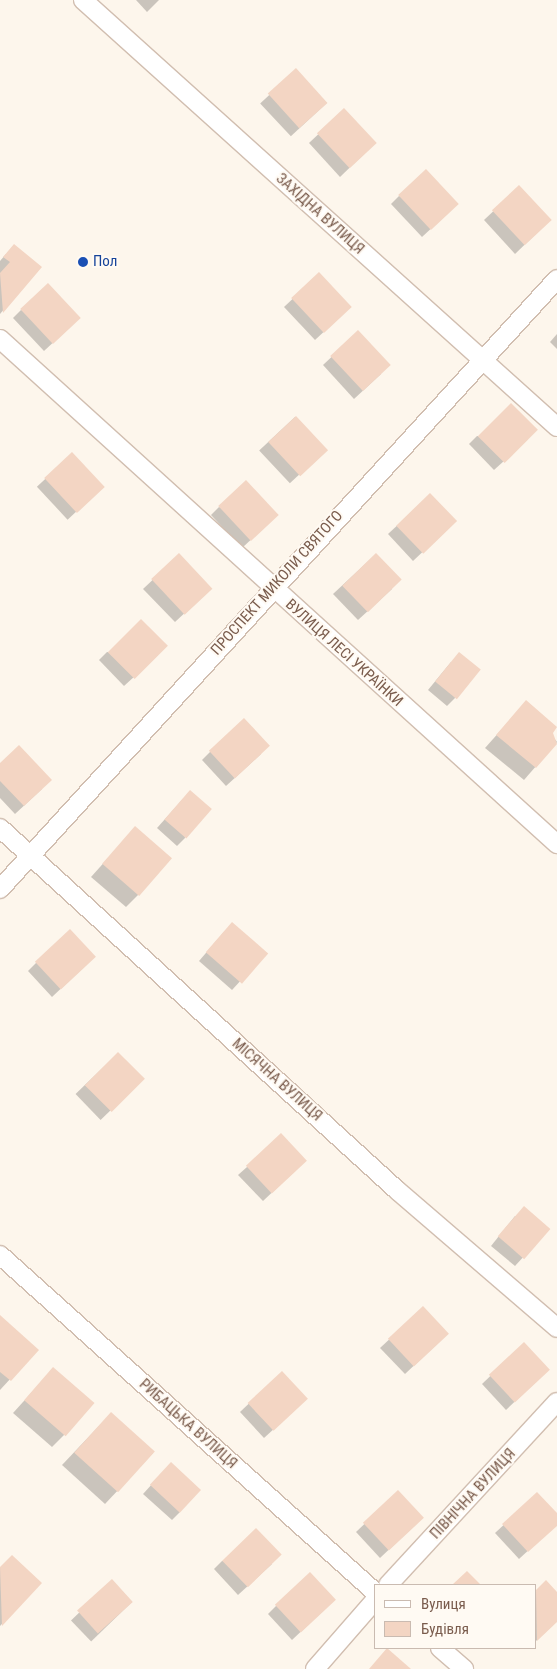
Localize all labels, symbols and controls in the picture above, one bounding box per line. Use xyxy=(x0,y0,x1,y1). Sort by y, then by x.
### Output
street label: ЗАХІДНА ВУЛИЦЯ xyxy=(272,170,368,258)
place label: Пол xyxy=(93,253,117,271)
marker: Пол xyxy=(77,256,89,268)
street label: ПРОСПЕКТ МИКОЛИ СВЯТОГО xyxy=(207,507,347,659)
street label: ВУЛИЦЯ ЛЕСІ УКРАЇНКИ xyxy=(282,596,406,710)
street label: МІСЯЧНА ВУЛИЦЯ xyxy=(228,1035,326,1125)
street label: РИБАЦЬКА ВУЛИЦЯ xyxy=(135,1375,241,1473)
street label: ПІВНІЧНА ВУЛИЦЯ xyxy=(426,1445,520,1543)
legend xyxy=(374,1584,537,1649)
text: Вулиця xyxy=(421,1595,466,1613)
text: Будівля xyxy=(421,1620,469,1638)

